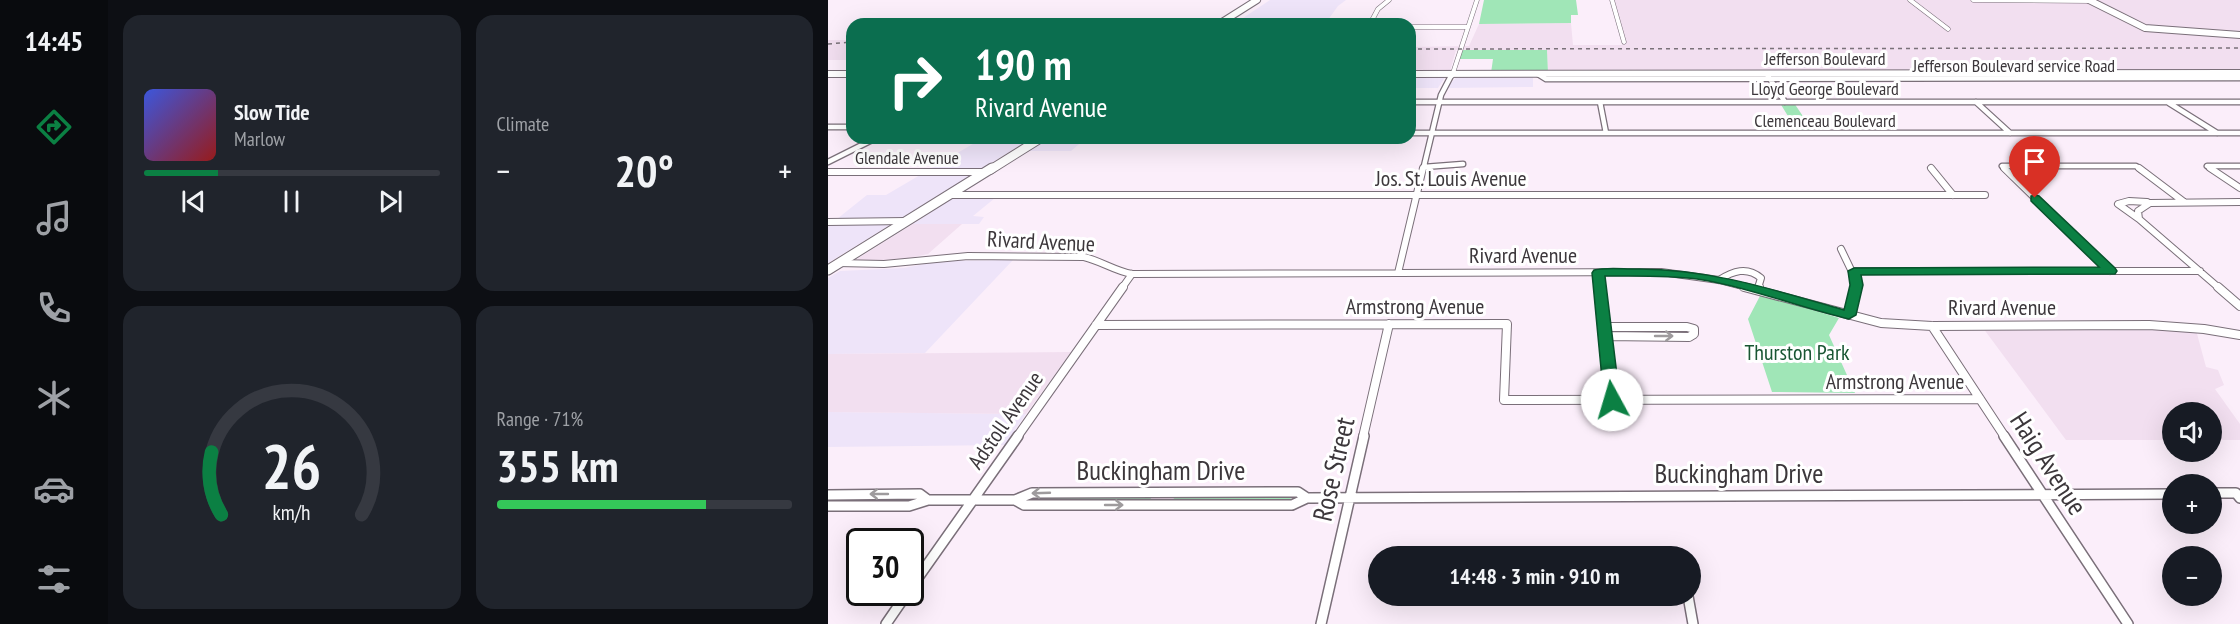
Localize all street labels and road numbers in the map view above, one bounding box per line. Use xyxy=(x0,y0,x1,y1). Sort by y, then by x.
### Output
street label: Jefferson Boulevard xyxy=(1763,47,1886,70)
street label: Jefferson Boulevard service Road xyxy=(1912,54,2115,77)
street label: Lloyd George Boulevard xyxy=(1751,77,1899,100)
street label: Clemenceau Boulevard xyxy=(1754,109,1896,132)
street label: Glendale Avenue xyxy=(855,146,959,169)
street label: Jos. St. Louis Avenue xyxy=(1374,164,1527,192)
street label: Rivard Avenue xyxy=(986,224,1096,258)
street label: Rivard Avenue xyxy=(1469,241,1577,269)
street label: Armstrong Avenue xyxy=(1346,292,1484,320)
street label: Rivard Avenue xyxy=(1948,293,2056,321)
street label: Adstoll Avenue xyxy=(961,366,1049,474)
street label: Armstrong Avenue xyxy=(1826,367,1964,395)
street label: Haig Avenue xyxy=(2003,405,2095,521)
street label: Rose Street xyxy=(1305,413,1362,524)
street label: Buckingham Drive xyxy=(1077,453,1245,487)
street label: Buckingham Drive xyxy=(1655,456,1823,490)

